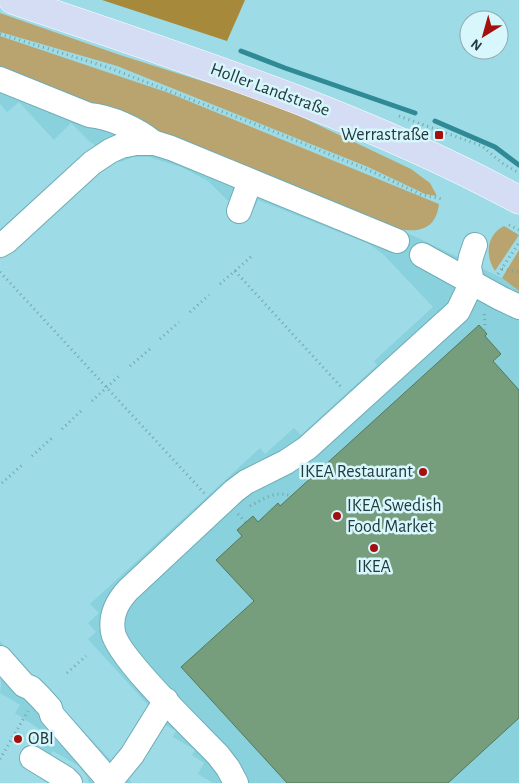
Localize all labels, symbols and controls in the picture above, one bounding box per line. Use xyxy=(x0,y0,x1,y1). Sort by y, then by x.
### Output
north arrow xyxy=(459,10,509,60)
text: N xyxy=(469,36,485,53)
street label: Holler Landstraße xyxy=(208,60,332,120)
place label: Werrastraße xyxy=(341,126,429,144)
marker: Werrastraße xyxy=(433,129,445,141)
place label: IKEA Restaurant xyxy=(300,463,413,481)
marker: IKEA Restaurant xyxy=(417,466,429,478)
place label: IKEA Swedish Food Market xyxy=(347,497,442,536)
marker: IKEA Swedish Food Market xyxy=(331,510,343,522)
marker: IKEA xyxy=(368,542,380,554)
place label: IKEA xyxy=(357,558,391,576)
place label: OBI xyxy=(28,730,54,748)
marker: OBI xyxy=(12,733,24,745)

